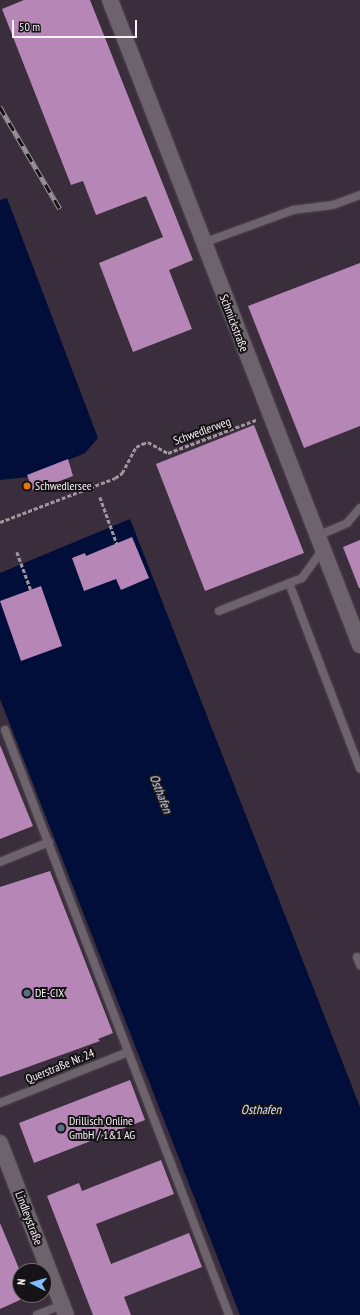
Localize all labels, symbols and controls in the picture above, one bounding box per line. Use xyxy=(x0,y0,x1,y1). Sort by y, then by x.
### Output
scale bar xyxy=(14,12,139,38)
text: 50 m xyxy=(19,19,40,34)
street label: Schmickstraße xyxy=(216,292,252,354)
street label: Schwedlerweg xyxy=(171,414,233,448)
place label: Schwedlersee xyxy=(35,479,92,493)
marker: Schwedlersee xyxy=(22,481,32,491)
water label: Osthafen xyxy=(145,772,175,816)
place label: DE-CIX xyxy=(35,986,64,1000)
marker: DE-CIX xyxy=(22,988,32,998)
street label: Querstraße Nr. 24 xyxy=(23,1046,97,1086)
water label: Osthafen xyxy=(241,1102,281,1118)
place label: Drillisch Online GmbH / 1&1 AG xyxy=(69,1114,136,1142)
marker: Drillisch Online GmbH / 1&1 AG xyxy=(56,1123,66,1133)
street label: Lindleystraße xyxy=(12,1189,46,1247)
north arrow xyxy=(12,1263,52,1303)
text: N xyxy=(14,1278,28,1286)

